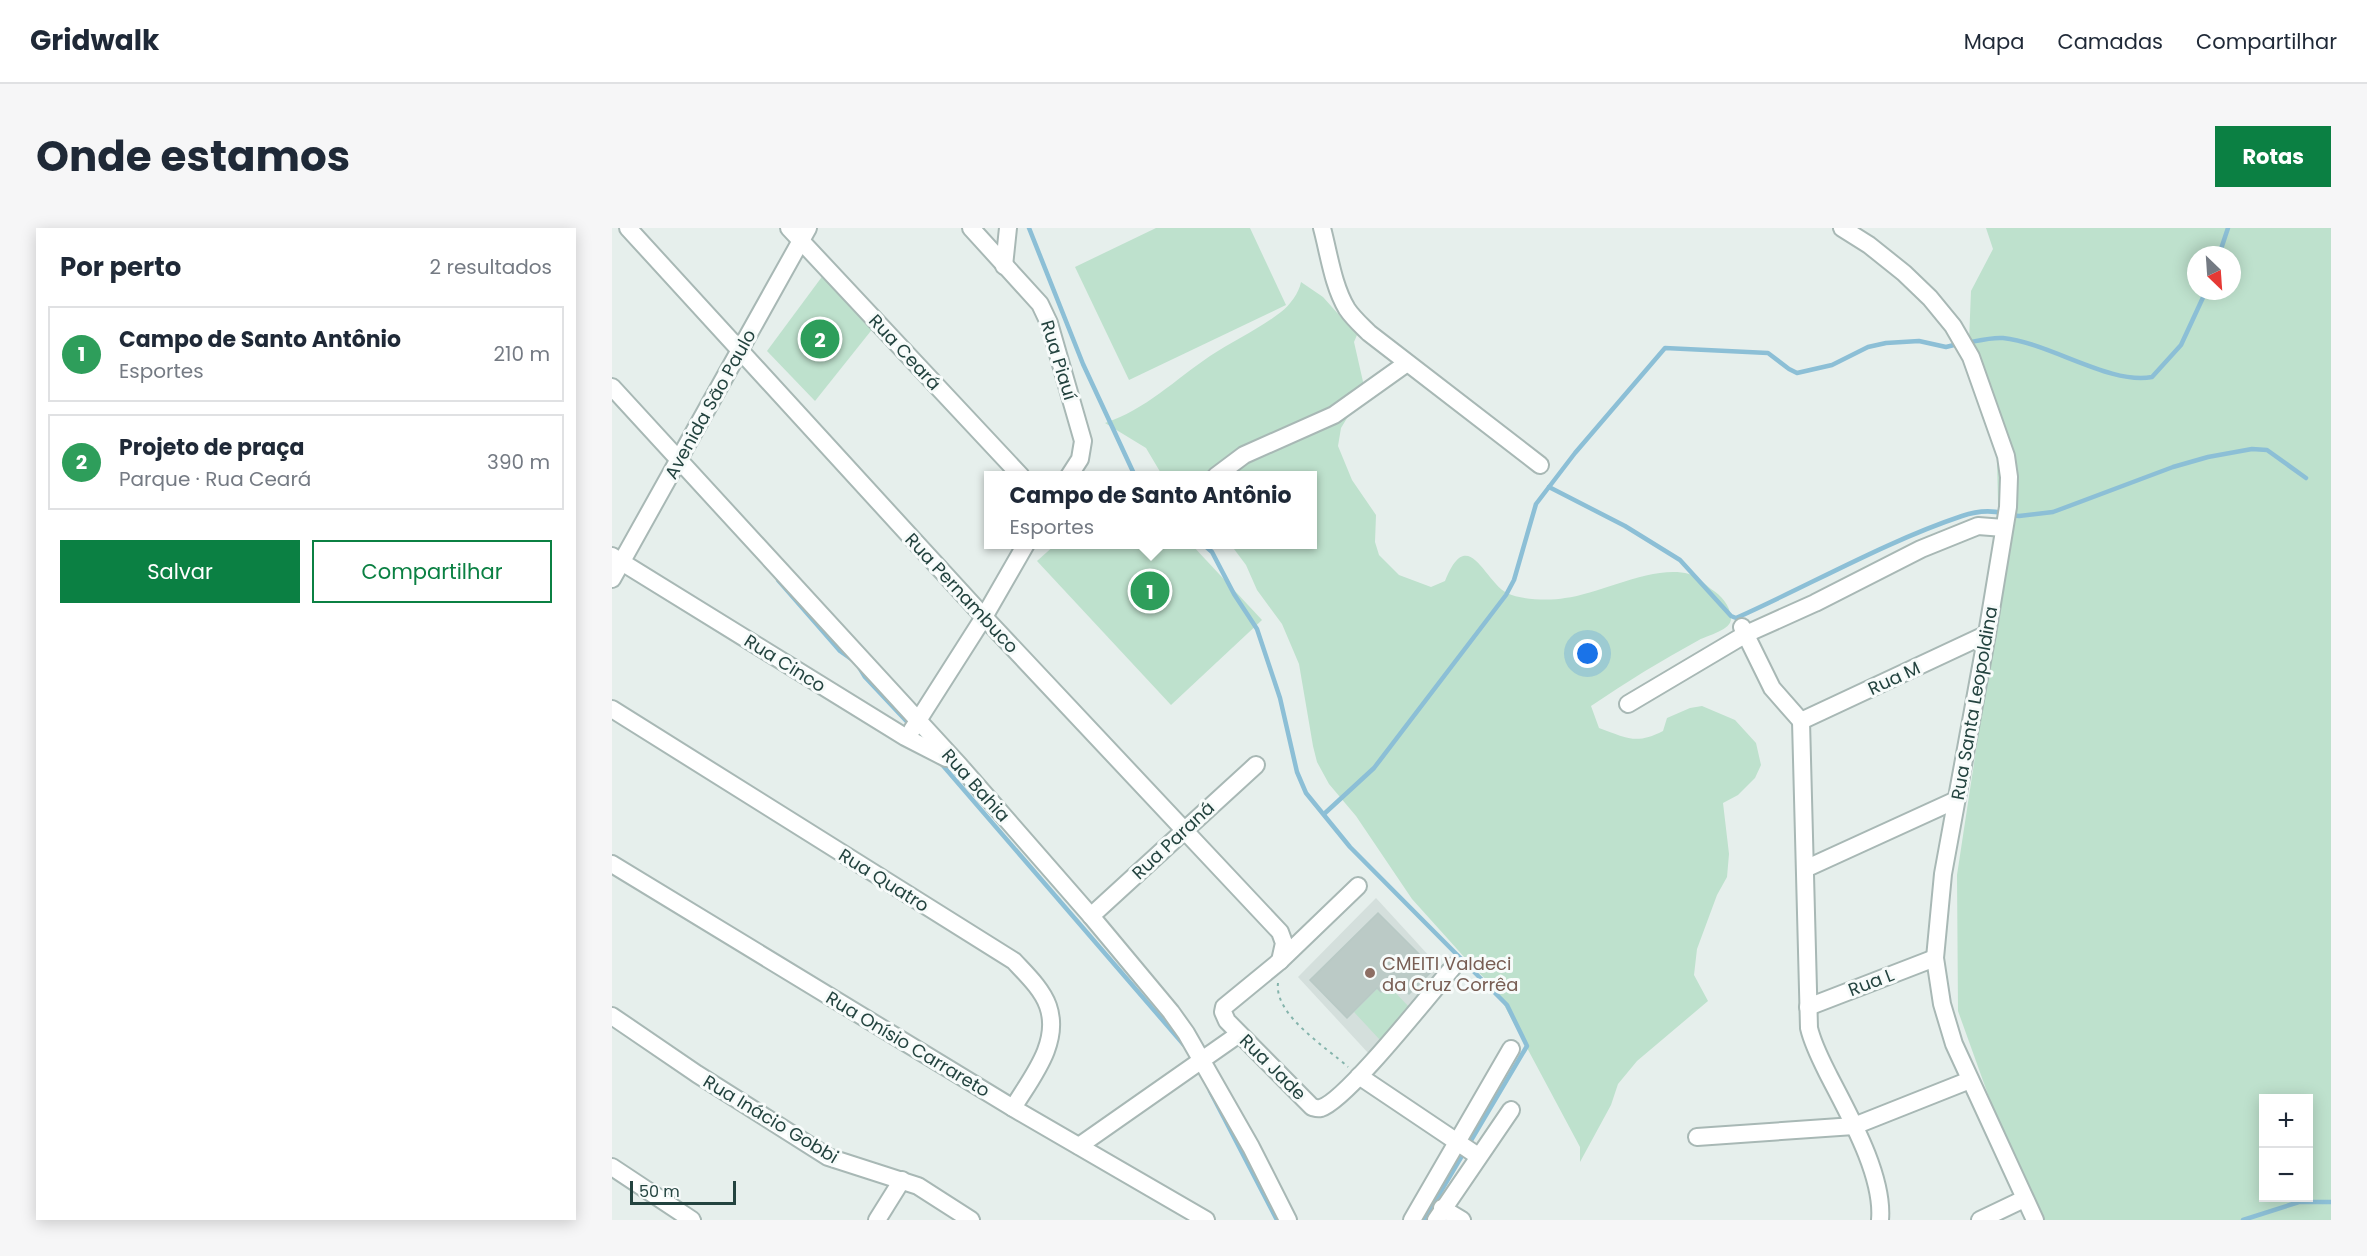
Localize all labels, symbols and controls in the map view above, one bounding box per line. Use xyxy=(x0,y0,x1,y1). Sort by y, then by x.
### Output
text: Gridwalk xyxy=(30,21,159,60)
text: Mapa xyxy=(1964,27,2024,56)
text: Camadas xyxy=(2057,27,2163,56)
text: Compartilhar xyxy=(2196,27,2337,56)
button: Rotas xyxy=(2215,126,2331,187)
text: Onde estamos xyxy=(36,127,350,186)
north arrow xyxy=(2187,246,2241,300)
text: Por perto xyxy=(60,249,181,285)
text: 2 resultados xyxy=(430,253,552,281)
street label: Rua Ceará xyxy=(863,309,947,395)
pin: 2 xyxy=(800,316,840,362)
street label: Rua Piauí xyxy=(1035,317,1083,403)
text: Campo de Santo Antônio xyxy=(119,324,401,355)
street label: Avenida São Paulo xyxy=(658,325,762,483)
text: 1 xyxy=(78,340,85,368)
text: 210 m xyxy=(494,340,550,368)
text: Esportes xyxy=(119,357,204,385)
text: Projeto de praça xyxy=(119,432,304,463)
text: 2 xyxy=(76,448,87,476)
text: 390 m xyxy=(487,448,550,476)
text: Parque · Rua Ceará xyxy=(119,465,311,493)
popup xyxy=(984,471,1317,549)
text: Campo de Santo Antônio xyxy=(1010,480,1292,511)
text: Esportes xyxy=(1010,513,1094,541)
street label: Rua Pernambuco xyxy=(900,527,1024,659)
button: Salvar xyxy=(60,540,300,603)
button: Compartilhar xyxy=(312,540,552,603)
pin: 1 xyxy=(1130,568,1170,614)
street label: Rua Santa Leopoldina xyxy=(1945,604,2003,802)
street label: Rua Cinco xyxy=(739,628,831,698)
your location xyxy=(1573,639,1602,668)
street label: Rua M xyxy=(1864,655,1924,701)
street label: Rua Bahia xyxy=(936,743,1016,827)
street label: Rua Paraná xyxy=(1126,795,1220,885)
street label: Rua Quatro xyxy=(834,842,934,918)
place label: CMEITI Valdeci da Cruz Corrêa xyxy=(1382,951,1518,997)
street label: Rua L xyxy=(1844,962,1898,1002)
marker: CMEITI Valdeci da Cruz Corrêa xyxy=(1363,966,1377,980)
street label: Rua Onísio Carrareto xyxy=(821,985,995,1103)
street label: Rua Jade xyxy=(1234,1028,1312,1106)
street label: Rua Inácio Gobbi xyxy=(699,1069,843,1169)
map controls xyxy=(2259,1094,2313,1202)
button: + xyxy=(2259,1094,2313,1148)
button: − xyxy=(2259,1148,2313,1202)
scale bar xyxy=(630,1178,736,1206)
text: 50 m xyxy=(639,1180,680,1203)

